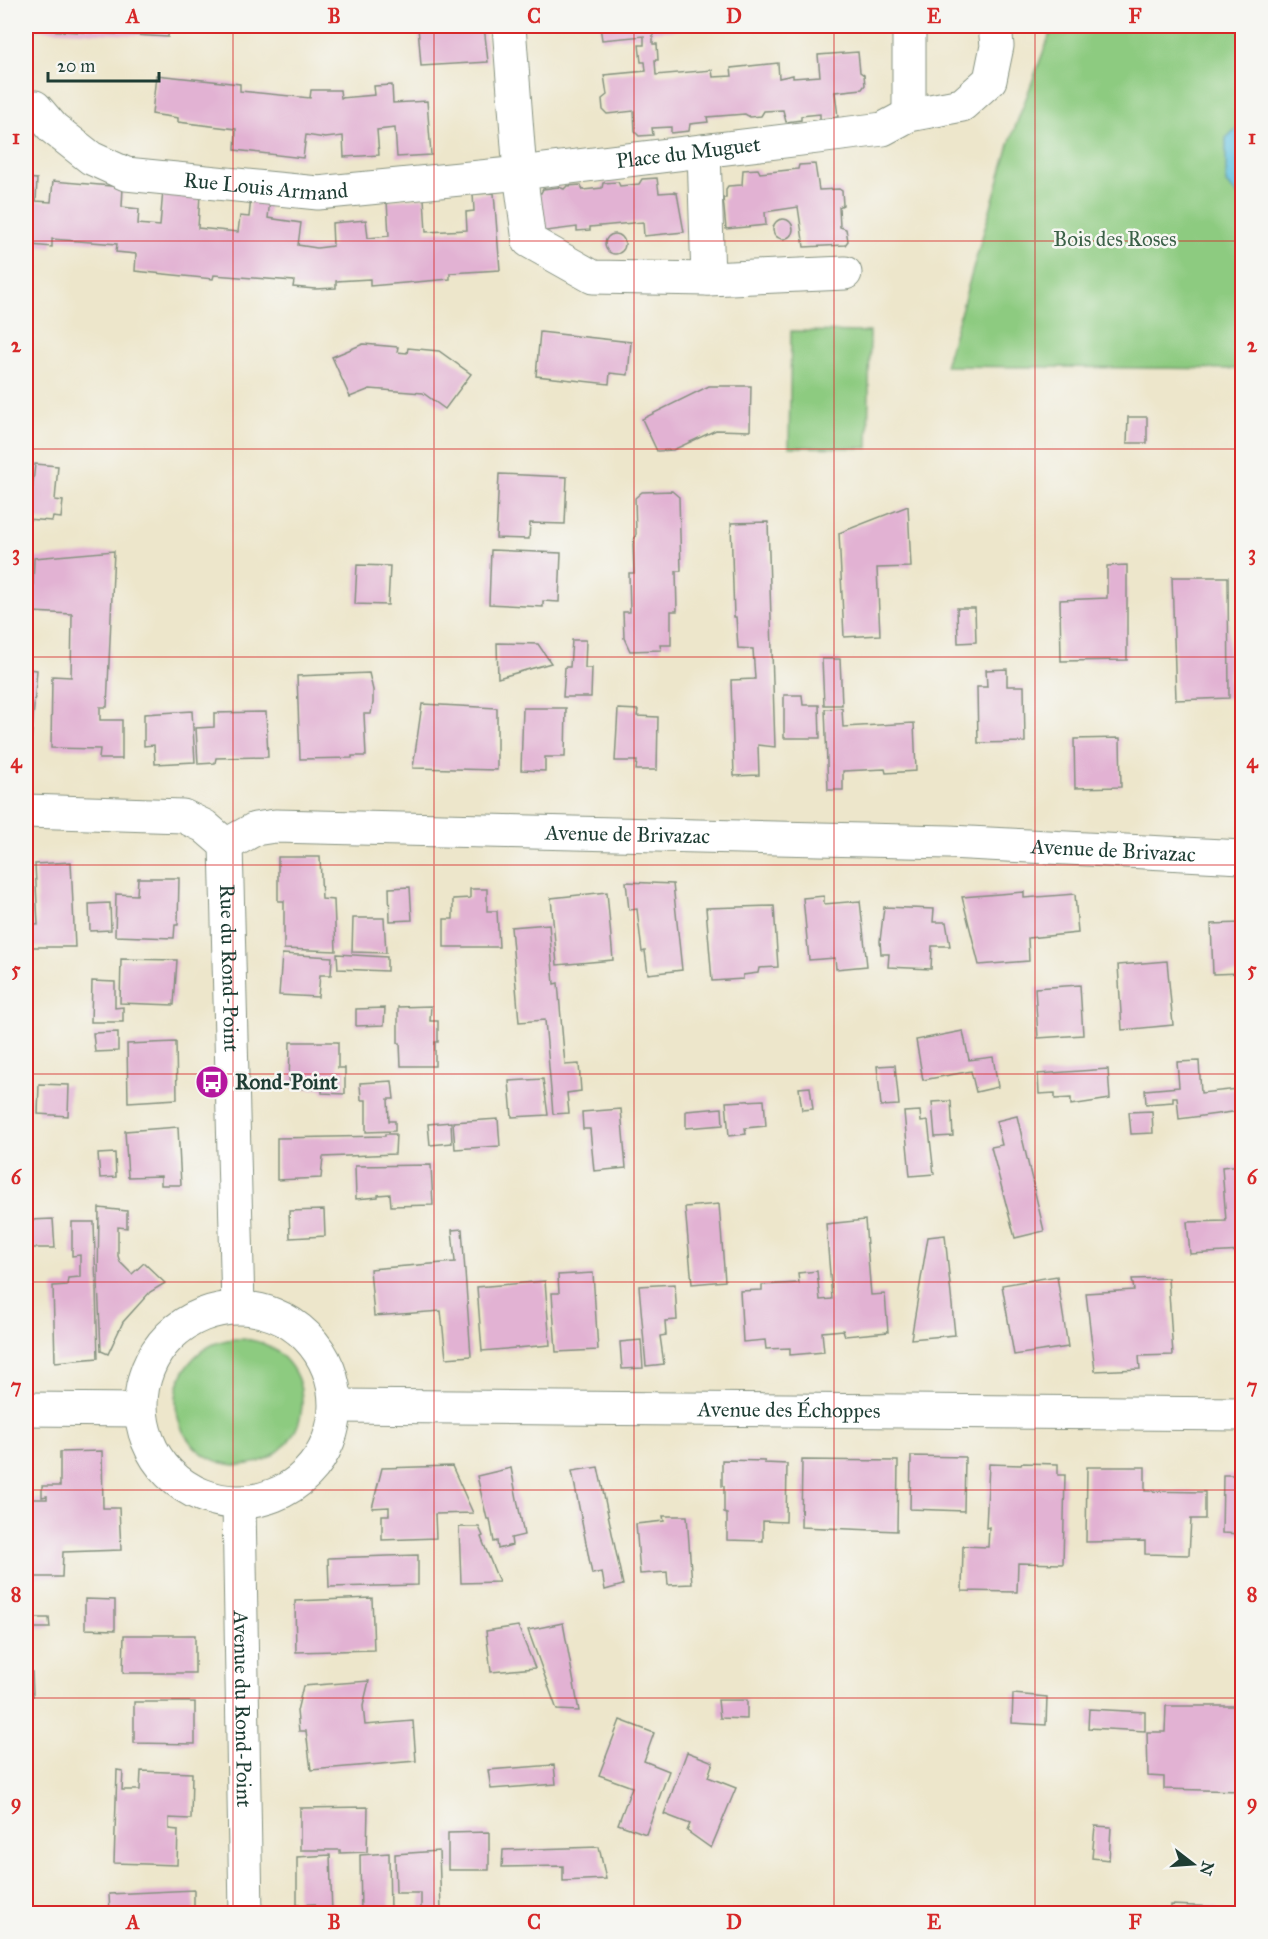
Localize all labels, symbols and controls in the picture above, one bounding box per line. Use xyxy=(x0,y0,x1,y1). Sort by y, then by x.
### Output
text: A xyxy=(124,4,140,28)
text: B xyxy=(327,4,341,28)
text: C xyxy=(527,4,541,28)
text: D xyxy=(726,4,742,28)
text: E xyxy=(927,4,942,28)
text: F xyxy=(1128,4,1142,28)
scale bar xyxy=(48,45,159,83)
text: 20 m xyxy=(57,55,95,77)
text: 1 xyxy=(12,125,20,149)
text: 1 xyxy=(1248,125,1256,149)
street label: Place du Muguet xyxy=(615,131,762,174)
street label: Rue Louis Armand xyxy=(182,167,350,206)
park label: Bois des Roses xyxy=(1053,226,1177,252)
text: 2 xyxy=(11,333,22,357)
text: 2 xyxy=(1247,333,1258,357)
text: 3 xyxy=(12,541,20,566)
text: 3 xyxy=(1248,541,1256,566)
text: 4 xyxy=(10,749,22,774)
text: 4 xyxy=(1246,749,1258,774)
street label: Avenue de Brivazac xyxy=(544,819,710,849)
street label: Avenue de Brivazac xyxy=(1029,833,1196,868)
street label: Rue du Rond-Point xyxy=(214,884,244,1053)
text: 5 xyxy=(11,957,21,981)
text: 5 xyxy=(1247,957,1257,981)
bus stop icon: Rond-Point xyxy=(194,1064,230,1100)
place label: Rond-Point xyxy=(235,1069,338,1095)
text: 6 xyxy=(11,1165,23,1189)
text: 6 xyxy=(1247,1165,1259,1189)
text: 7 xyxy=(11,1374,22,1398)
text: 7 xyxy=(1247,1374,1258,1398)
street label: Avenue des Échoppes xyxy=(696,1396,881,1424)
text: 8 xyxy=(11,1582,21,1606)
text: 8 xyxy=(1247,1582,1257,1606)
street label: Avenue du Rond-Point xyxy=(228,1609,257,1808)
text: 9 xyxy=(11,1790,21,1815)
text: 9 xyxy=(1247,1790,1257,1815)
north arrow xyxy=(1163,1834,1223,1894)
text: N xyxy=(1196,1859,1218,1878)
text: A xyxy=(124,1910,140,1934)
text: B xyxy=(327,1910,341,1934)
text: C xyxy=(527,1910,541,1934)
text: D xyxy=(726,1910,742,1934)
text: E xyxy=(927,1910,942,1934)
text: F xyxy=(1128,1910,1142,1934)

